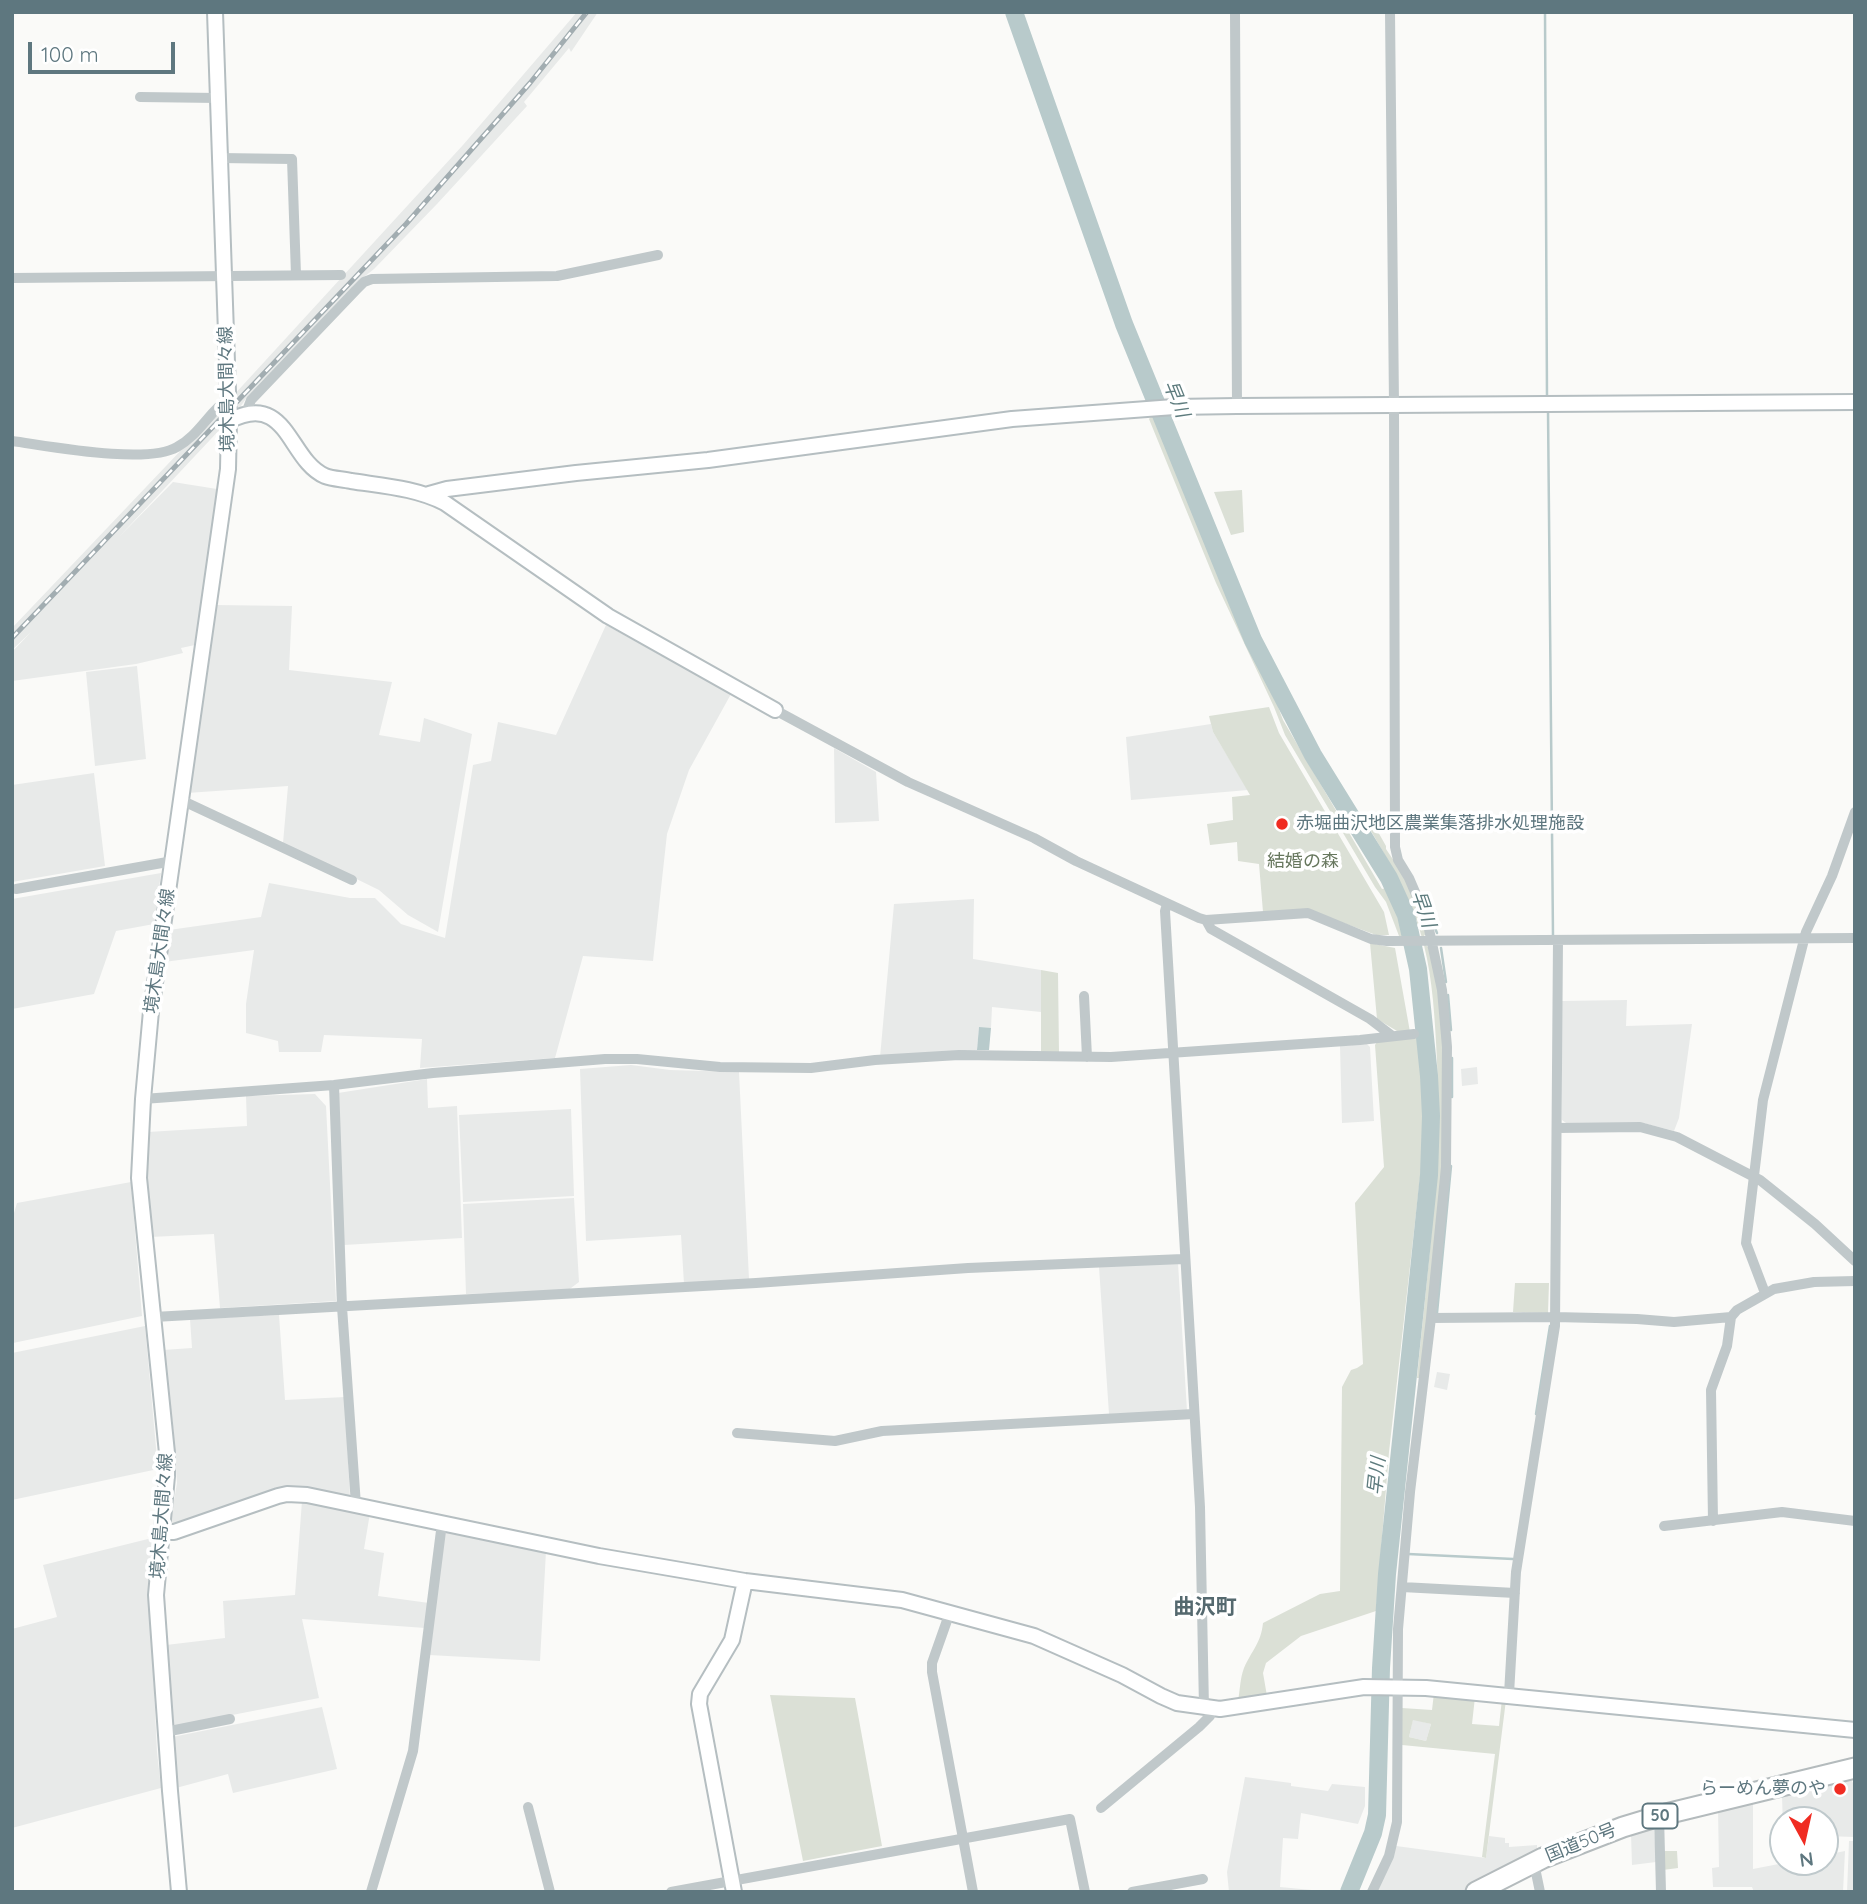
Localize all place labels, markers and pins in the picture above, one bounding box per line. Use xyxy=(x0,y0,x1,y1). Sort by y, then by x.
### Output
place label: 赤堀曲沢地区農業集落排水処理施設 xyxy=(1296,813,1584,835)
marker: 赤堀曲沢地区農業集落排水処理施設 xyxy=(1274,816,1290,832)
place label: らーめん夢のや xyxy=(1700,1778,1826,1800)
marker: らーめん夢のや xyxy=(1832,1781,1848,1797)

